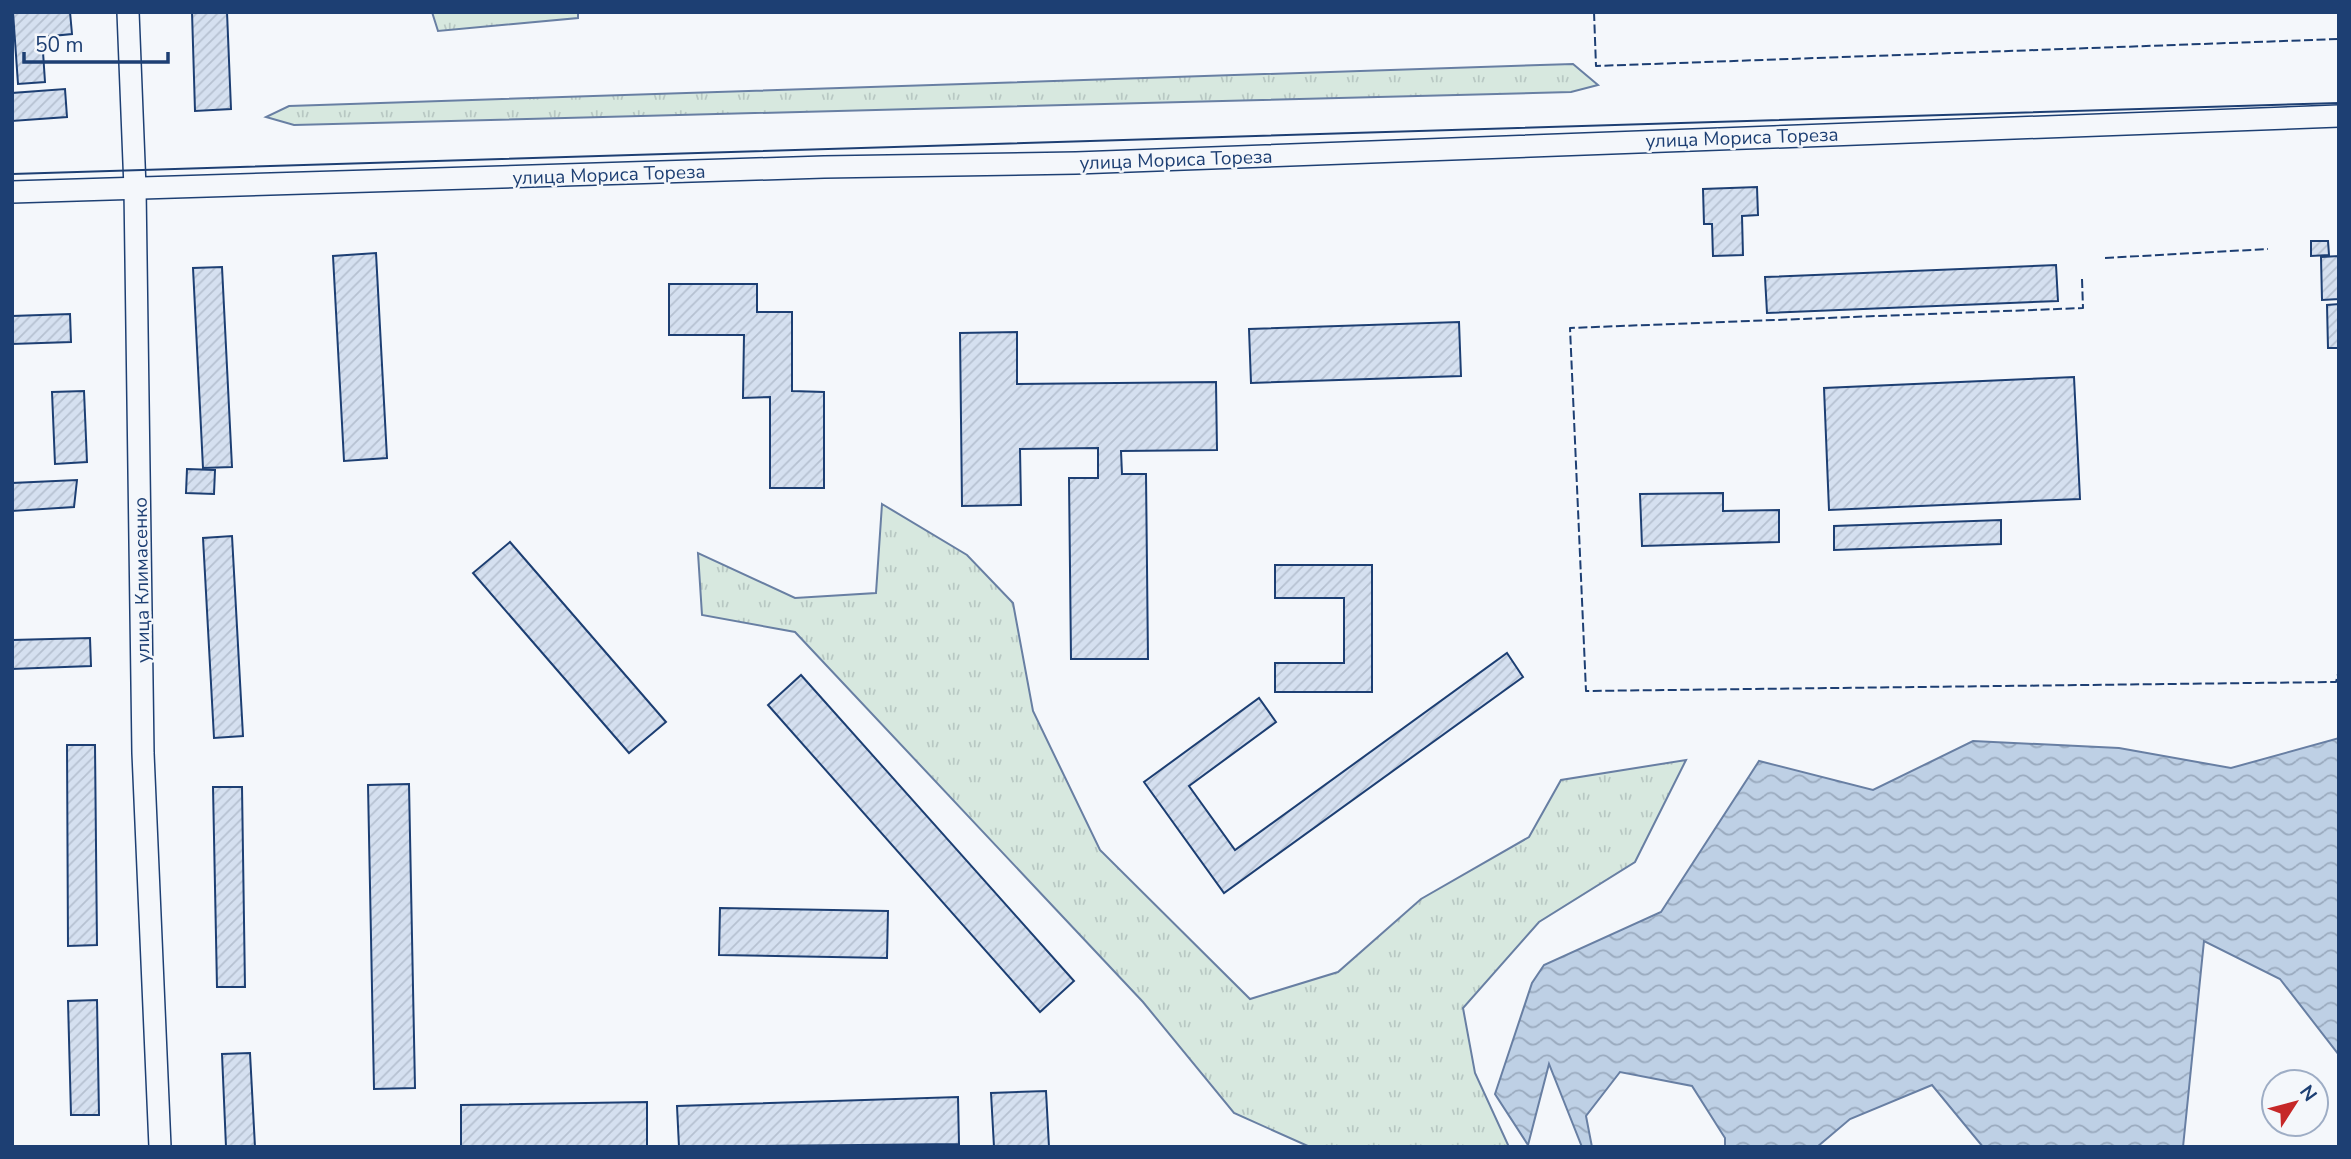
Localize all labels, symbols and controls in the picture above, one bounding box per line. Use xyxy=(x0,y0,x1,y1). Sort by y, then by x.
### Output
scale bar xyxy=(24,21,168,65)
text: 50 m xyxy=(35,31,84,59)
street label: улица Мориса Тореза xyxy=(1645,122,1839,154)
street label: улица Мориса Тореза xyxy=(1079,144,1273,176)
street label: улица Мориса Тореза xyxy=(512,159,706,191)
street label: улица Климасенко xyxy=(128,497,156,663)
north arrow xyxy=(2260,1068,2330,1138)
text: N xyxy=(2293,1080,2323,1107)

